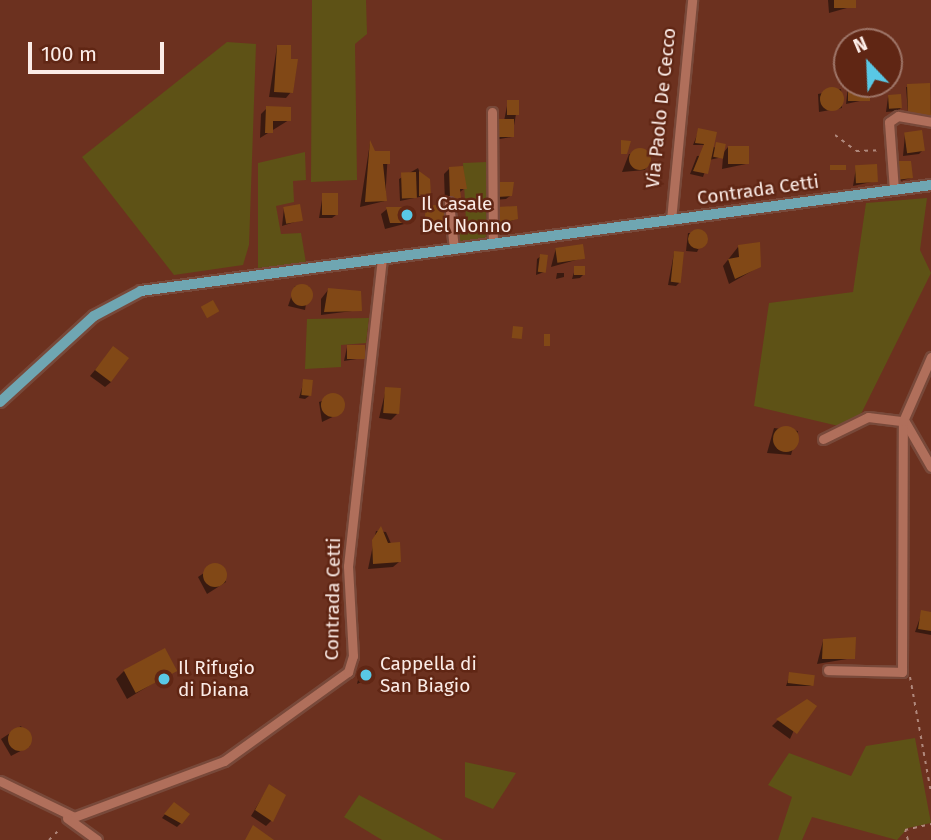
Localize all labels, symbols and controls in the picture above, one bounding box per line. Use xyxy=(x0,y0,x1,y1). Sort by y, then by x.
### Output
street label: Via Paolo De Cecco xyxy=(641,27,681,189)
scale bar xyxy=(32,28,168,72)
north arrow xyxy=(833,28,903,98)
text: N xyxy=(850,32,871,58)
text: 100 m xyxy=(41,41,97,67)
street label: Contrada Cetti xyxy=(696,170,820,210)
place label: Il Casale Del Nonno xyxy=(421,193,512,237)
marker: Il Casale Del Nonno xyxy=(399,207,415,223)
street label: Contrada Cetti xyxy=(321,537,345,661)
place label: Cappella di San Biagio xyxy=(380,653,477,697)
place label: Il Rifugio di Diana xyxy=(178,657,255,701)
marker: Cappella di San Biagio xyxy=(358,667,374,683)
marker: Il Rifugio di Diana xyxy=(156,671,172,687)

